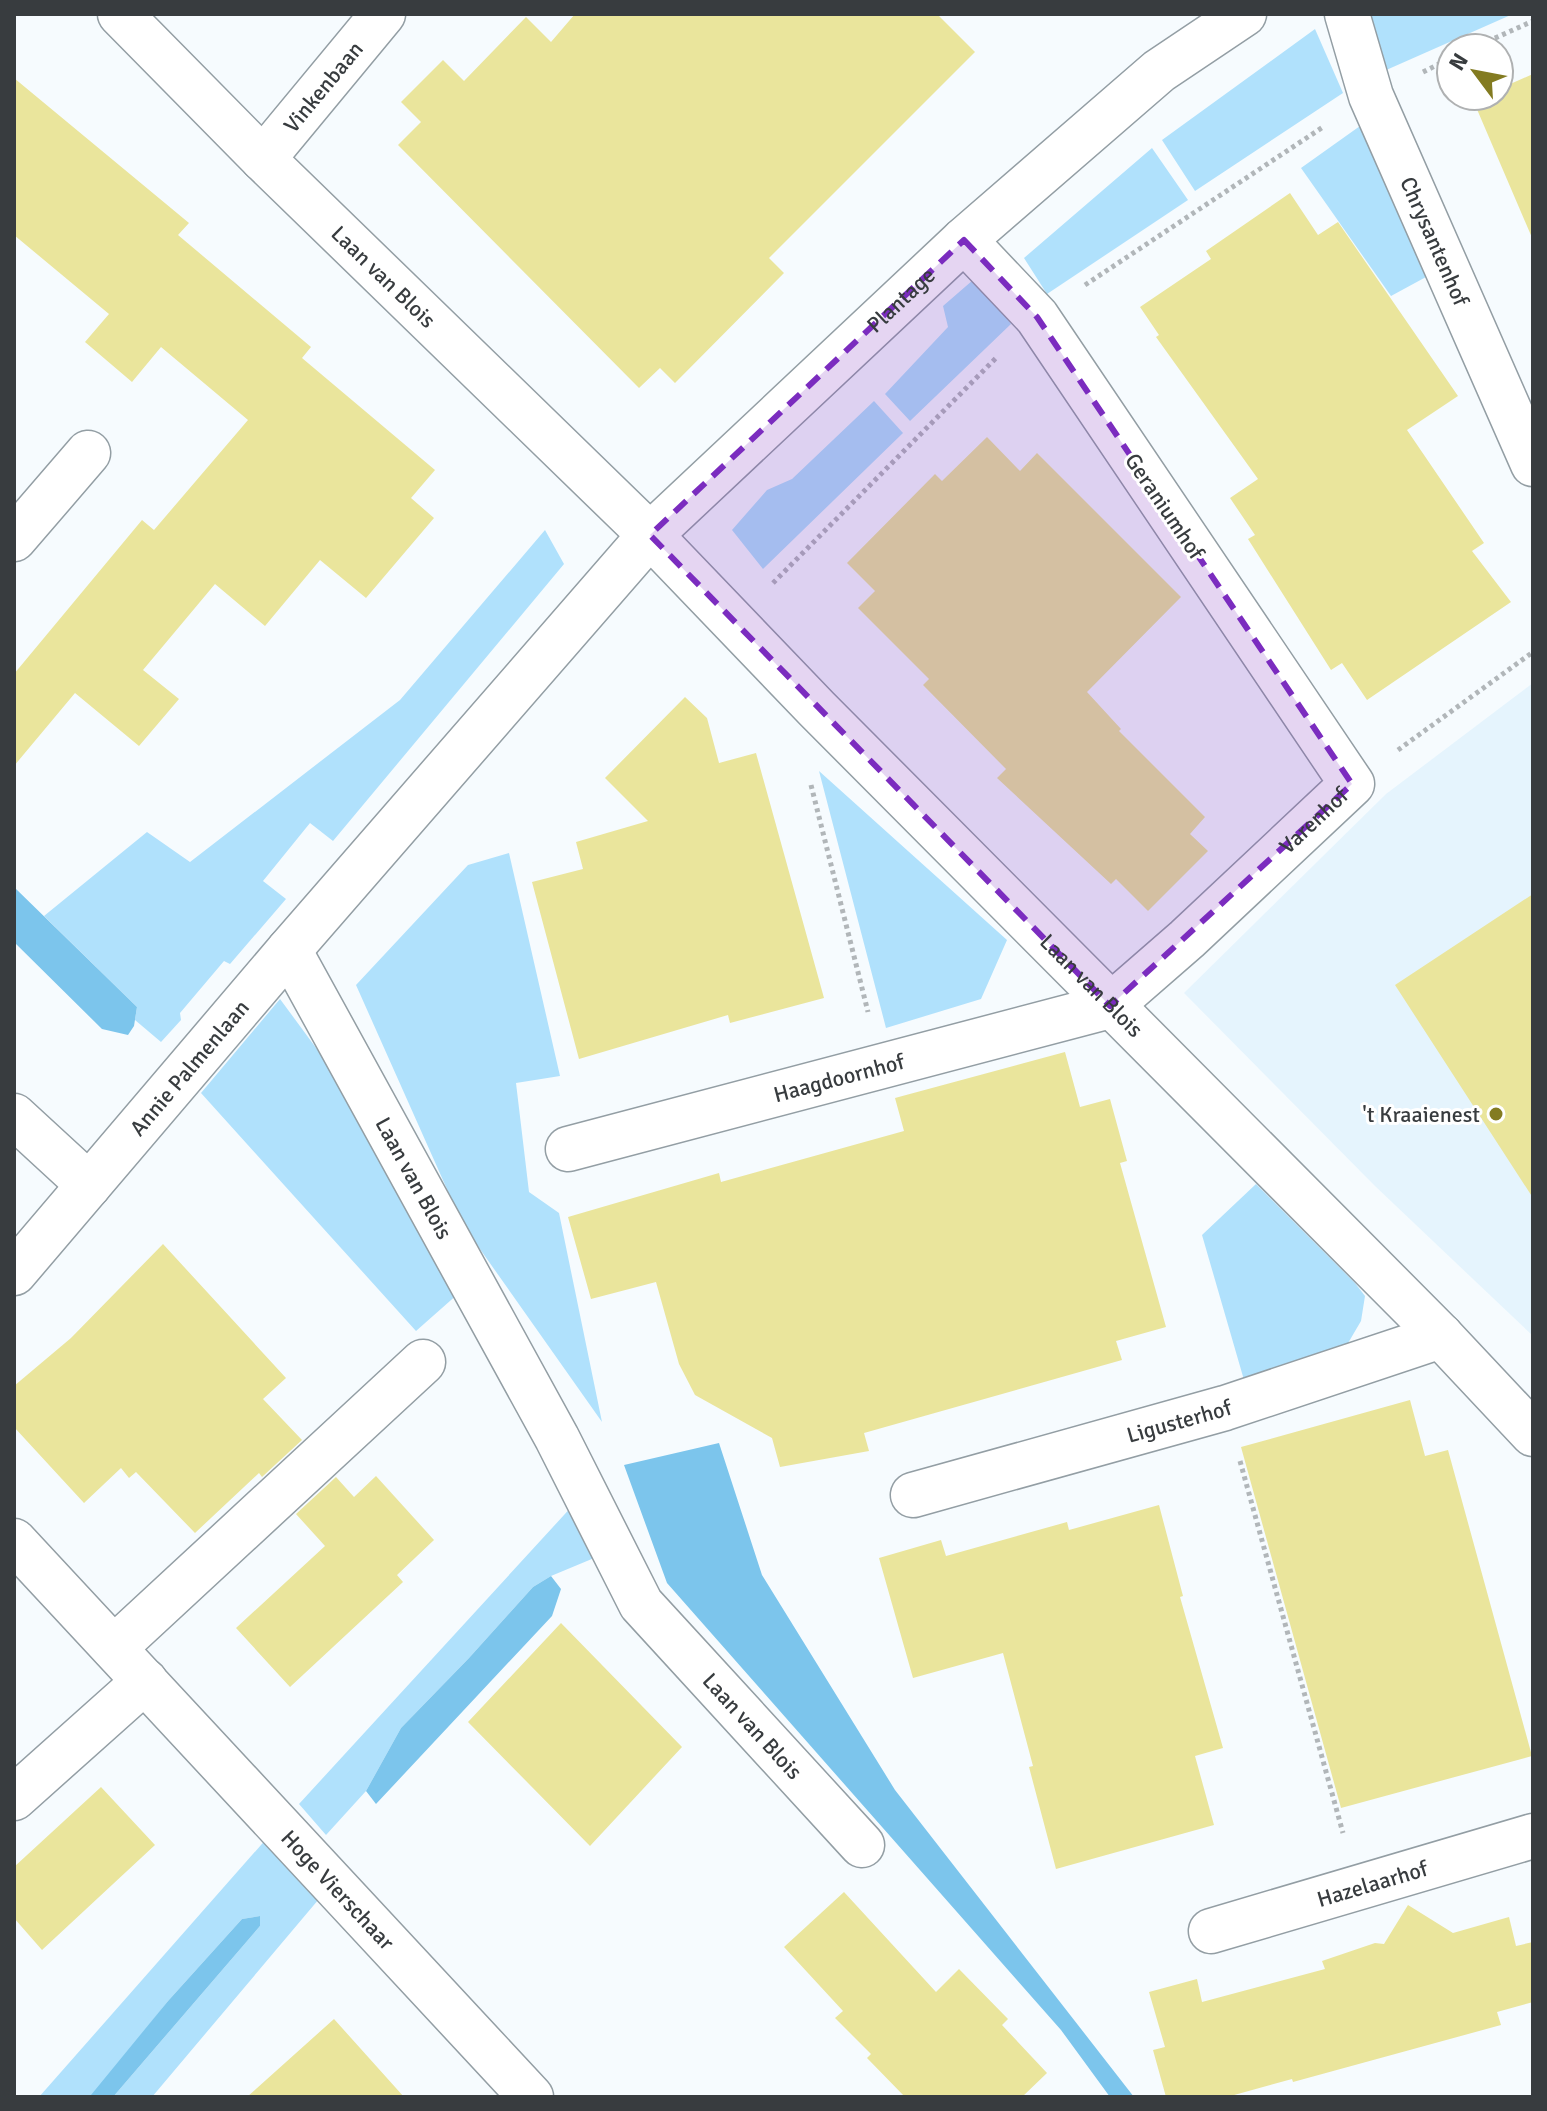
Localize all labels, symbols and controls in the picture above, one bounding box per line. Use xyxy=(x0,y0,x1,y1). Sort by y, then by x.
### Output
north arrow xyxy=(1435,32,1515,112)
street label: Vinkenbaan xyxy=(278,36,369,138)
text: N xyxy=(1443,48,1474,75)
street label: Chrysantenhof xyxy=(1394,173,1475,312)
street label: Laan van Blois xyxy=(326,220,441,333)
street label: Plantage xyxy=(861,262,941,338)
street label: Geraniumhof xyxy=(1119,448,1211,566)
street label: Varenhof xyxy=(1274,781,1355,859)
street label: Laan van Blois xyxy=(1034,928,1149,1043)
street label: Annie Palmenlaan xyxy=(124,994,255,1141)
street label: Haagdoornhof xyxy=(771,1047,909,1108)
place label: 't Kraaienest xyxy=(1362,1101,1480,1128)
marker: 't Kraaienest xyxy=(1487,1105,1505,1123)
street label: Laan van Blois xyxy=(369,1112,458,1244)
street label: Ligusterhof xyxy=(1124,1393,1237,1449)
street label: Laan van Blois xyxy=(697,1667,808,1785)
street label: Hoge Vierschaar xyxy=(275,1824,400,1955)
street label: Hazelaarhof xyxy=(1314,1854,1432,1913)

